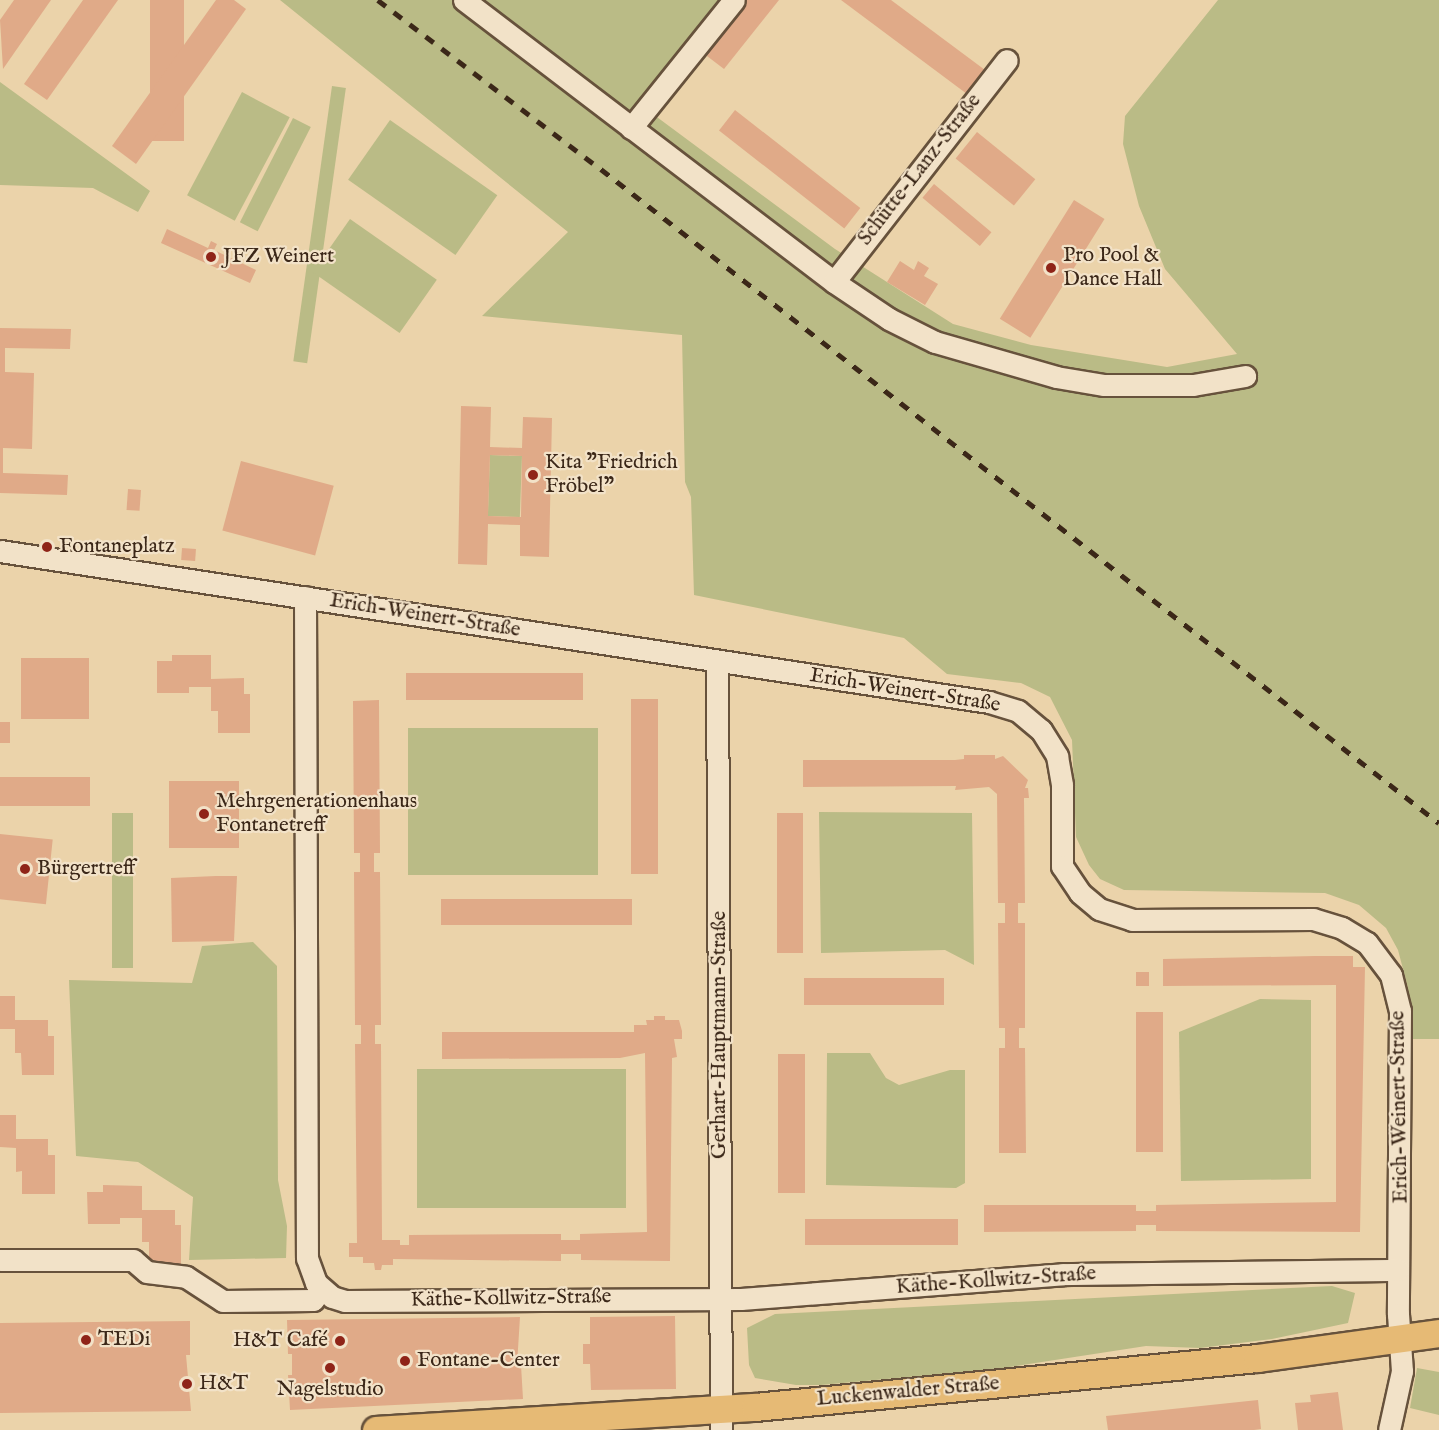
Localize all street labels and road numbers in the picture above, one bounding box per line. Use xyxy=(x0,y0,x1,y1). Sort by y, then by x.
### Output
street label: Schütte-Lanz-Straße xyxy=(853,89,987,251)
street label: Erich-Weinert-Straße xyxy=(328,588,522,644)
street label: Erich-Weinert-Straße xyxy=(808,663,1002,719)
street label: Gerhart-Hauptmann-Straße xyxy=(707,911,733,1159)
street label: Erich-Weinert-Straße xyxy=(1386,1010,1414,1204)
street label: Käthe-Kollwitz-Straße xyxy=(895,1261,1097,1301)
street label: Käthe-Kollwitz-Straße xyxy=(410,1285,612,1313)
street label: Luckenwalder Straße xyxy=(816,1371,1000,1413)

